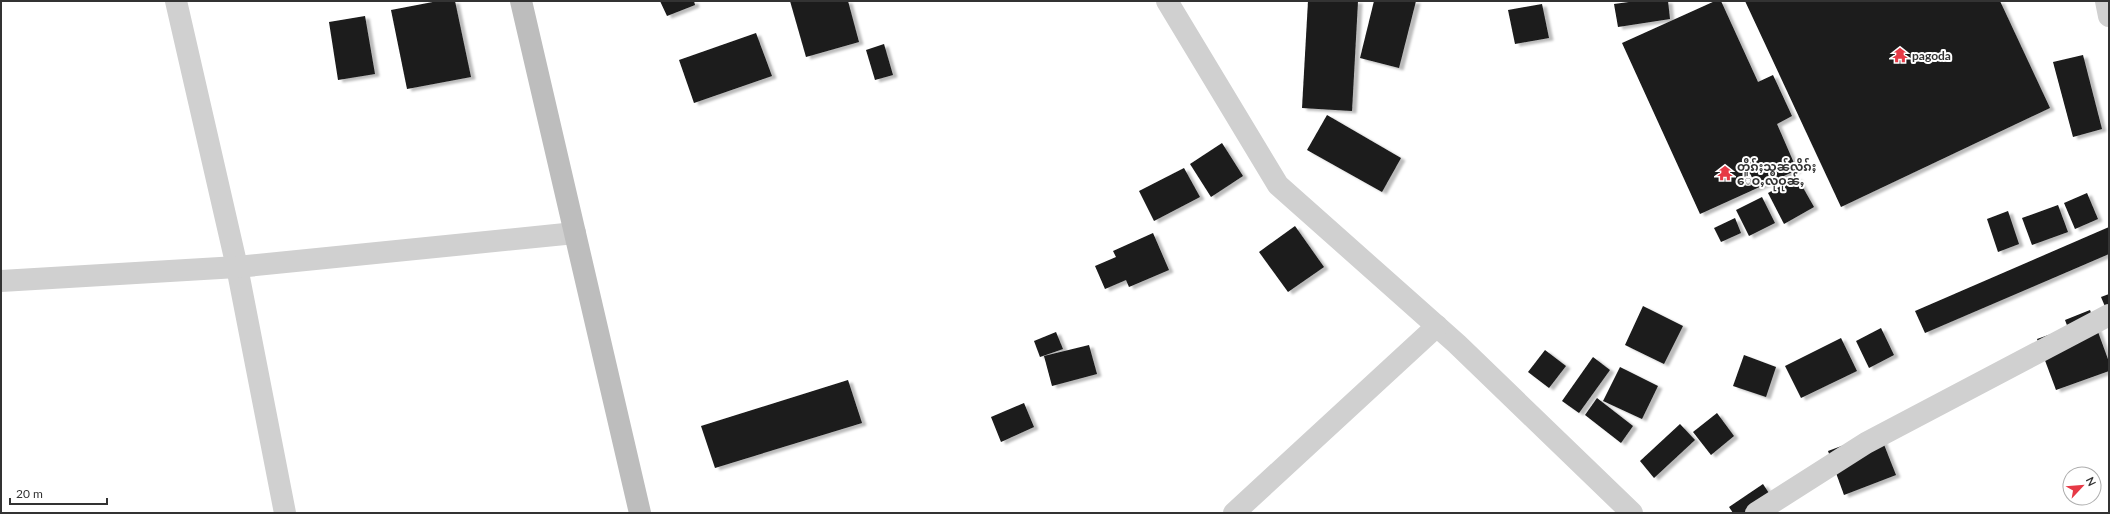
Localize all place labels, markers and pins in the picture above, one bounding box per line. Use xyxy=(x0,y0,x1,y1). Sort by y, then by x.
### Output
temple icon: pagoda xyxy=(1891,46,1909,64)
place label: pagoda xyxy=(1912,48,1951,63)
place label: တိူၵ်ႈသွၼ်လိၵ်ႈ ေဝႇလုဝုၼ်ႇ xyxy=(1737,157,1816,192)
temple icon: တိူၵ်ႈသွၼ်လိၵ်ႈ ေဝႇလုဝုၼ်ႇ xyxy=(1716,164,1734,182)

